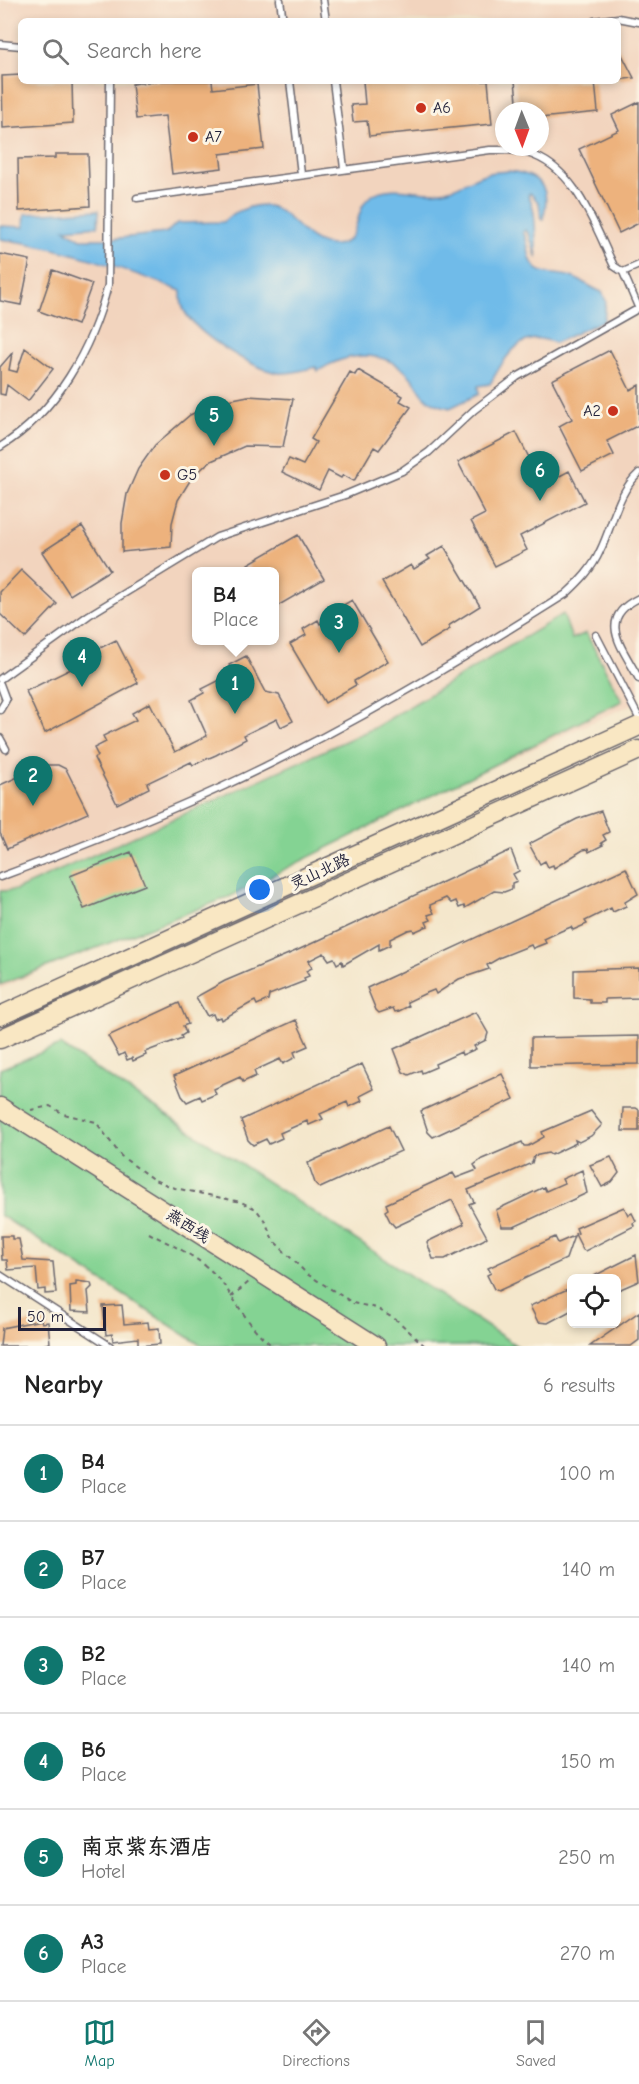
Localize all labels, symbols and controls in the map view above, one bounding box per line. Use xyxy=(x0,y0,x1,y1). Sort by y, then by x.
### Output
search box xyxy=(18,18,621,84)
icon: search xyxy=(39,35,72,68)
text: Search here xyxy=(87,38,202,64)
place label: A6 xyxy=(433,99,451,117)
marker: A6 xyxy=(414,101,428,115)
north arrow xyxy=(495,102,549,156)
place label: A7 xyxy=(205,128,222,146)
marker: A7 xyxy=(186,130,200,144)
pin: 5 xyxy=(194,396,234,446)
place label: A2 xyxy=(583,402,601,420)
marker: A2 xyxy=(606,404,620,418)
pin: 6 xyxy=(520,452,560,501)
place label: G5 xyxy=(177,466,197,484)
marker: G5 xyxy=(158,468,172,482)
popup xyxy=(192,567,279,645)
text: B4 xyxy=(213,582,236,608)
pin: 3 xyxy=(320,604,358,653)
text: Place xyxy=(213,608,258,631)
pin: 4 xyxy=(62,638,101,687)
pin: 1 xyxy=(216,664,254,714)
pin: 2 xyxy=(14,756,52,806)
street label: 灵山北路 xyxy=(287,850,353,894)
your location xyxy=(245,875,274,904)
street label: 燕西线 xyxy=(163,1205,213,1247)
map controls xyxy=(567,1274,621,1328)
button: locate xyxy=(567,1274,621,1328)
scale bar xyxy=(18,1304,106,1332)
text: 50 m xyxy=(27,1308,64,1326)
text: Nearby xyxy=(24,1370,103,1400)
text: 6 results xyxy=(543,1374,615,1397)
text: B4 xyxy=(81,1449,105,1475)
text: 1 xyxy=(40,1462,47,1485)
text: 100 m xyxy=(560,1462,615,1485)
text: Place xyxy=(81,1475,127,1498)
text: B7 xyxy=(81,1545,104,1571)
text: 2 xyxy=(39,1558,48,1581)
text: 140 m xyxy=(562,1558,615,1581)
text: Place xyxy=(81,1571,127,1594)
text: B2 xyxy=(81,1641,105,1667)
text: 3 xyxy=(39,1654,48,1677)
text: 140 m xyxy=(562,1654,615,1677)
text: Place xyxy=(81,1667,127,1690)
text: B6 xyxy=(81,1737,106,1763)
text: 4 xyxy=(39,1750,48,1773)
text: 150 m xyxy=(561,1750,615,1773)
text: Place xyxy=(81,1763,127,1786)
text: 南京紫东酒店 xyxy=(81,1834,213,1860)
text: 5 xyxy=(38,1846,49,1869)
text: 250 m xyxy=(558,1846,615,1869)
text: Hotel xyxy=(81,1860,125,1883)
text: A3 xyxy=(81,1929,104,1955)
text: 6 xyxy=(38,1942,49,1965)
text: 270 m xyxy=(560,1942,615,1965)
text: Place xyxy=(81,1955,127,1978)
tab: Map xyxy=(83,2016,116,2070)
tab: Directions xyxy=(282,2016,350,2070)
tab: Saved xyxy=(516,2016,556,2070)

